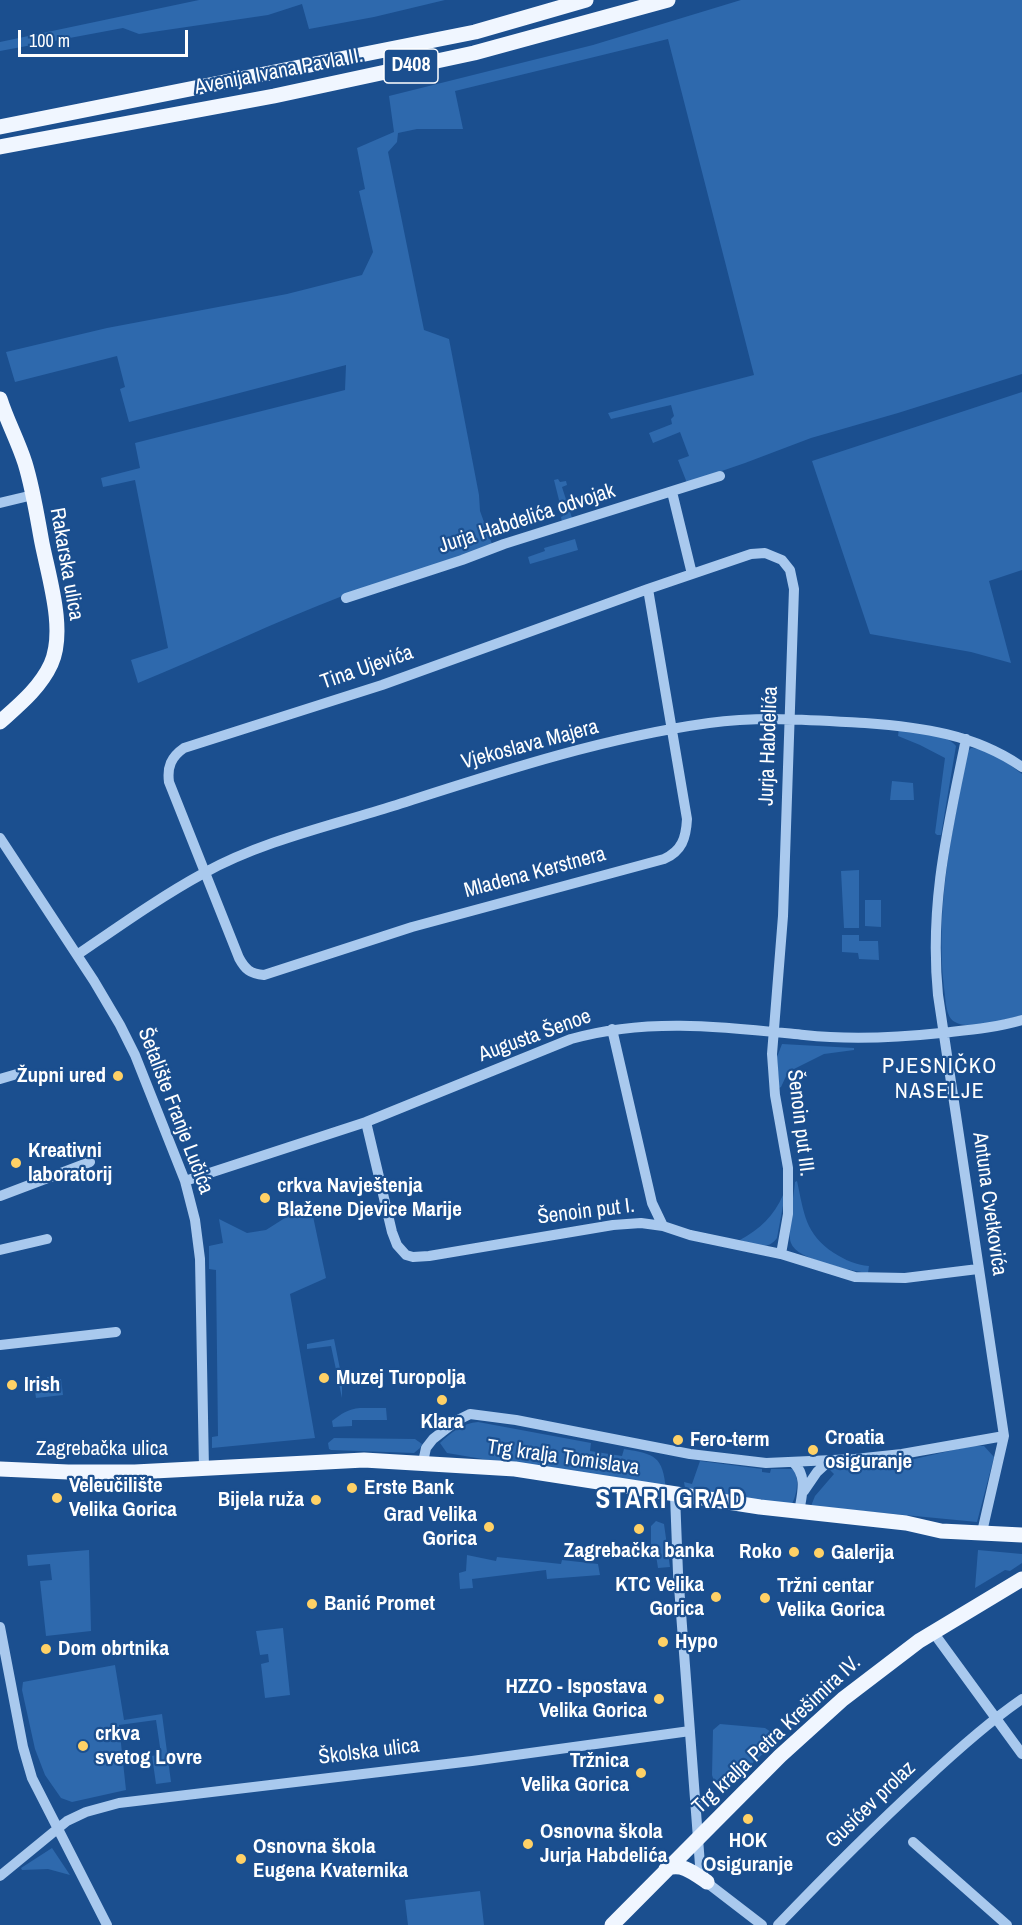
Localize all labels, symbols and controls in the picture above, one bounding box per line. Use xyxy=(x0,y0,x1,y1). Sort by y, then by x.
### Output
scale bar xyxy=(21,18,190,56)
text: 100 m xyxy=(29,28,70,53)
street label: Avenija Ivana Pavla II. xyxy=(193,43,365,101)
road number: D408 xyxy=(384,49,438,83)
street label: Jurja Habdelića odvojak xyxy=(436,479,618,559)
street label: Rakarska ulica xyxy=(44,506,88,622)
street label: Tina Ujevića xyxy=(317,640,417,696)
street label: Jurja Habdelića xyxy=(754,686,784,806)
street label: Vjekoslava Majera xyxy=(459,715,601,775)
street label: Mladena Kerstnera xyxy=(461,842,609,904)
street label: Augusta Šenoe xyxy=(475,1004,595,1068)
street label: Šetalište Franje Lučića xyxy=(132,1024,218,1198)
district label: PJESNIČKO NASELJE xyxy=(882,1054,998,1106)
place label: Župni ured xyxy=(17,1063,106,1089)
street label: Šenoin put III. xyxy=(781,1068,819,1178)
marker: Župni ured xyxy=(111,1069,125,1083)
street label: Antuna Cvetkovića xyxy=(966,1131,1012,1277)
place label: Kreativni laboratorij xyxy=(28,1138,112,1188)
marker: Kreativni laboratorij xyxy=(9,1156,23,1170)
place label: crkva Navještenja Blažene Djevice Marije xyxy=(277,1173,462,1223)
marker: crkva Navještenja Blažene Djevice Marije xyxy=(258,1191,272,1205)
street label: Šenoin put I. xyxy=(536,1194,636,1230)
place label: Muzej Turopolja xyxy=(336,1365,466,1391)
marker: Muzej Turopolja xyxy=(317,1371,331,1385)
place label: Irish xyxy=(24,1372,60,1398)
marker: Irish xyxy=(5,1378,19,1392)
marker: Klara xyxy=(435,1393,449,1407)
place label: Klara xyxy=(420,1409,464,1435)
place label: Croatia osiguranje xyxy=(825,1425,912,1475)
place label: Fero-term xyxy=(690,1427,770,1453)
marker: Fero-term xyxy=(671,1433,685,1447)
street label: Trg kralja Tomislava xyxy=(485,1435,641,1481)
street label: Zagrebačka ulica xyxy=(36,1436,168,1462)
marker: Croatia osiguranje xyxy=(806,1443,820,1457)
place label: Veleučilište Velika Gorica xyxy=(69,1473,177,1523)
place label: Erste Bank xyxy=(364,1475,454,1501)
marker: Erste Bank xyxy=(345,1481,359,1495)
district label: STARI GRAD xyxy=(595,1485,747,1517)
place label: Bijela ruža xyxy=(218,1487,304,1513)
marker: Veleučilište Velika Gorica xyxy=(50,1491,64,1505)
marker: Bijela ruža xyxy=(309,1493,323,1507)
place label: Grad Velika Gorica xyxy=(383,1502,477,1552)
marker: Grad Velika Gorica xyxy=(482,1520,496,1534)
marker: Zagrebačka banka xyxy=(632,1522,646,1536)
place label: Zagrebačka banka xyxy=(564,1538,714,1564)
place label: Roko xyxy=(739,1539,782,1565)
place label: Galerija xyxy=(831,1540,894,1566)
marker: Roko xyxy=(787,1545,801,1559)
marker: Galerija xyxy=(812,1546,826,1560)
place label: KTC Velika Gorica xyxy=(615,1572,704,1622)
place label: Tržni centar Velika Gorica xyxy=(777,1573,885,1623)
marker: KTC Velika Gorica xyxy=(709,1590,723,1604)
place label: Banić Promet xyxy=(324,1591,435,1617)
marker: Tržni centar Velika Gorica xyxy=(758,1591,772,1605)
marker: Banić Promet xyxy=(305,1597,319,1611)
place label: Hypo xyxy=(675,1629,718,1655)
marker: Hypo xyxy=(656,1635,670,1649)
place label: Dom obrtnika xyxy=(58,1636,169,1662)
marker: Dom obrtnika xyxy=(39,1642,53,1656)
street label: Trg kralja Petra Krešimira IV. xyxy=(688,1651,866,1819)
place label: HZZO - Ispostava Velika Gorica xyxy=(505,1674,647,1724)
marker: HZZO - Ispostava Velika Gorica xyxy=(652,1692,666,1706)
place label: crkva svetog Lovre xyxy=(95,1721,202,1771)
street label: Školska ulica xyxy=(317,1733,421,1771)
marker: crkva svetog Lovre xyxy=(76,1739,90,1753)
place label: Tržnica Velika Gorica xyxy=(521,1748,629,1798)
street label: Gusićev prolaz xyxy=(821,1756,921,1854)
marker: Tržnica Velika Gorica xyxy=(634,1766,648,1780)
marker: HOK Osiguranje xyxy=(741,1812,755,1826)
place label: Osnovna škola Jurja Habdelića xyxy=(540,1819,667,1869)
place label: HOK Osiguranje xyxy=(703,1828,793,1878)
place label: Osnovna škola Eugena Kvaternika xyxy=(253,1834,408,1884)
marker: Osnovna škola Jurja Habdelića xyxy=(521,1837,535,1851)
marker: Osnovna škola Eugena Kvaternika xyxy=(234,1852,248,1866)

